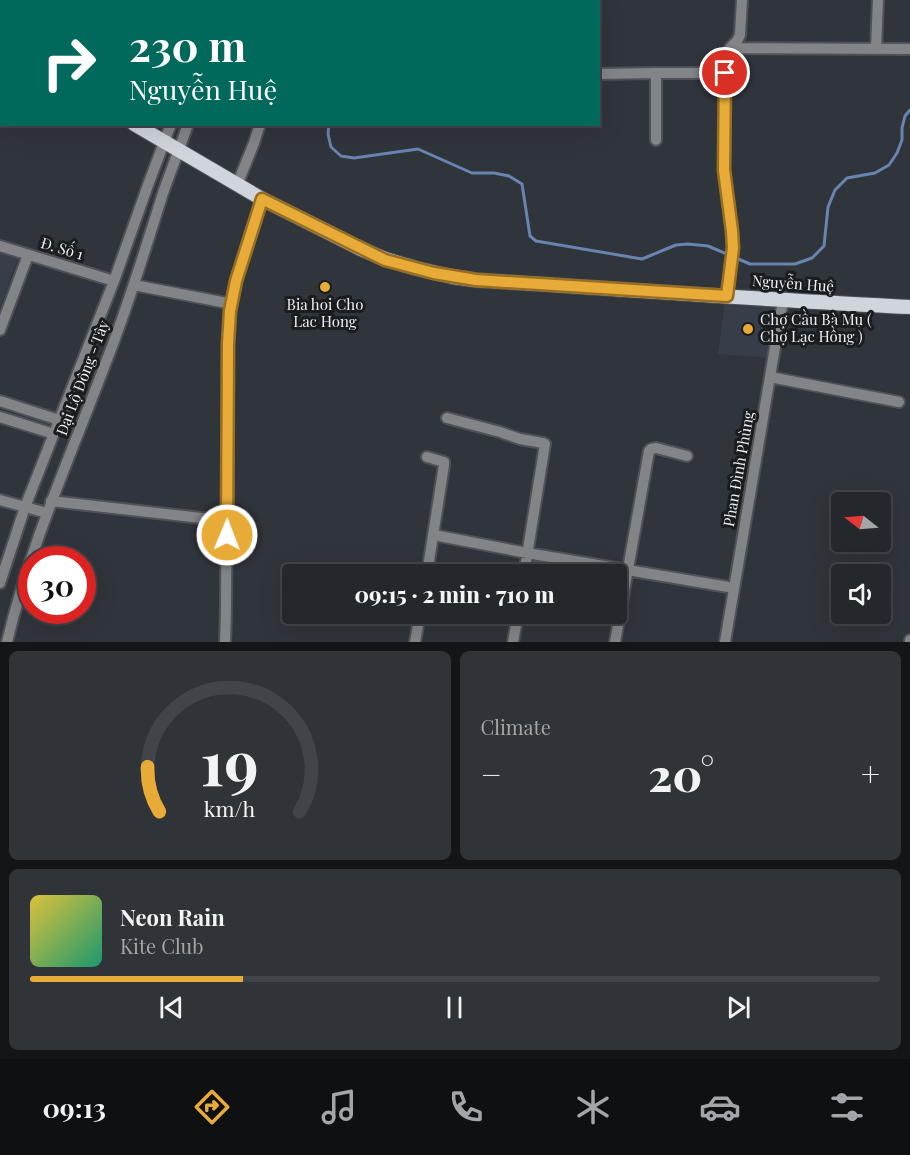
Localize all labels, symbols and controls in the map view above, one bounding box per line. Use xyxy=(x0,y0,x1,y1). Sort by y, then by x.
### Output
text: 230 m xyxy=(129,17,246,73)
icon: right xyxy=(30,24,108,102)
pin xyxy=(699,47,750,98)
icon: arrive xyxy=(708,56,741,89)
text: Nguyễn Huệ xyxy=(129,71,277,107)
street label: Đ. Số 1 xyxy=(39,231,87,264)
street label: Nguyễn Huệ xyxy=(751,270,835,296)
marker: Bia hoi Cho Lac Hong xyxy=(318,280,332,294)
place label: Bia hoi Cho Lac Hong xyxy=(287,294,363,331)
place label: Chợ Cầu Bà Mụ ( Chợ Lạc Hồng ) xyxy=(760,309,872,346)
street label: Đại Lộ Đông - Tây xyxy=(51,317,113,438)
marker: Chợ Cầu Bà Mụ ( Chợ Lạc Hồng ) xyxy=(741,322,755,336)
street label: Phan Đình Phùng xyxy=(718,409,758,528)
north arrow xyxy=(831,492,891,552)
map controls xyxy=(831,492,891,624)
position arrow xyxy=(195,503,259,567)
speed limit sign: 30 xyxy=(18,546,96,624)
button: sound xyxy=(831,564,891,624)
text: 09:15 · 2 min · 710 m xyxy=(355,579,554,609)
text: Climate xyxy=(481,713,551,740)
text: 19 xyxy=(201,718,259,802)
text: 20° xyxy=(648,743,714,803)
text: − xyxy=(481,751,502,795)
text: + xyxy=(861,751,880,795)
text: km/h xyxy=(204,795,256,823)
text: Neon Rain xyxy=(120,902,225,932)
text: Kite Club xyxy=(120,932,204,959)
icon: previous xyxy=(155,991,188,1024)
icon: pause xyxy=(438,991,471,1024)
icon: next xyxy=(722,991,755,1024)
icon: directions xyxy=(191,1086,233,1128)
icon: music xyxy=(318,1086,360,1128)
icon: phone xyxy=(445,1086,487,1128)
icon: climate xyxy=(572,1086,614,1128)
icon: car xyxy=(699,1086,741,1128)
icon: filters xyxy=(826,1086,868,1128)
text: 09:13 xyxy=(42,1089,106,1125)

